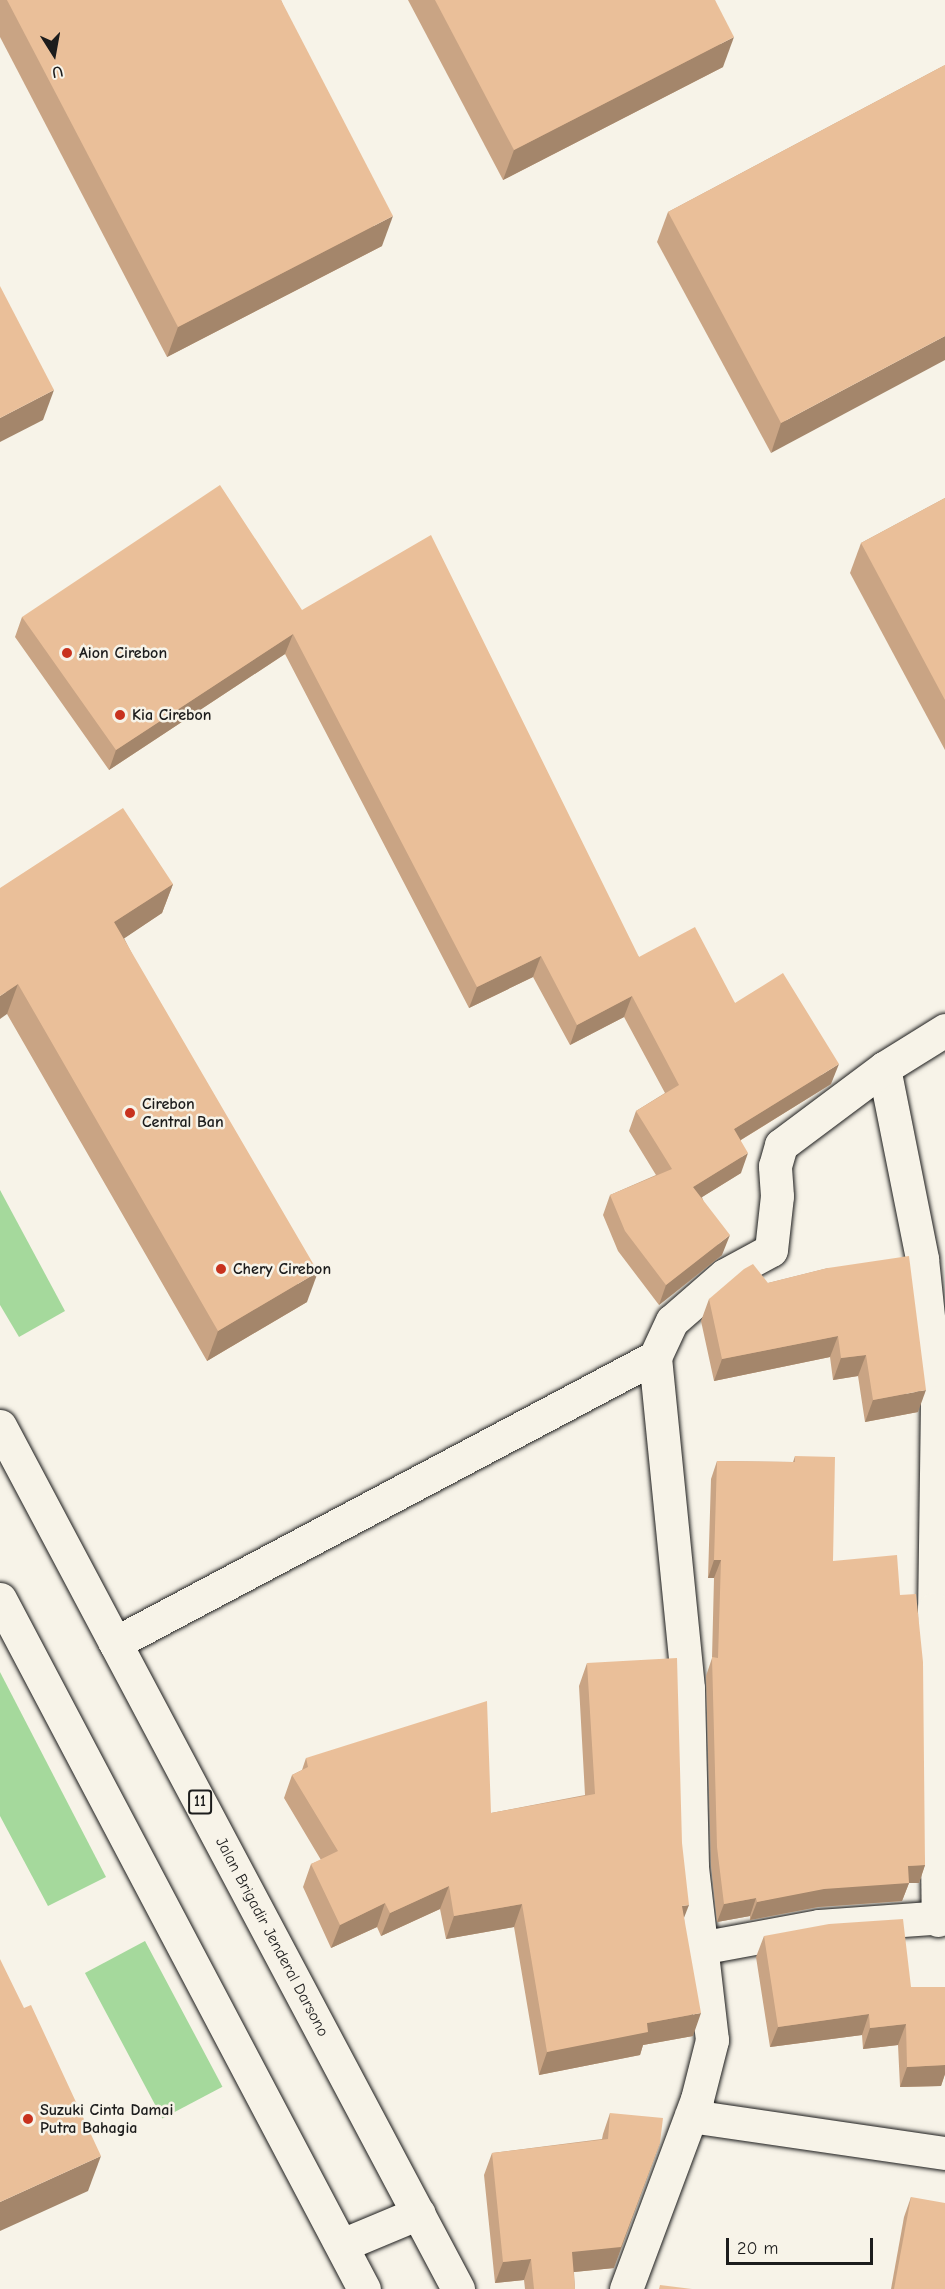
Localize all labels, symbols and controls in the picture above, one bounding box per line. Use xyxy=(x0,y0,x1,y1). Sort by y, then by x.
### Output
north arrow xyxy=(24,24,84,84)
text: U xyxy=(50,62,64,82)
place label: Aion Cirebon xyxy=(79,643,167,663)
marker: Aion Cirebon xyxy=(60,646,74,660)
place label: Kia Cirebon xyxy=(132,705,211,725)
marker: Kia Cirebon xyxy=(113,708,127,722)
place label: Cirebon Central Ban xyxy=(142,1094,224,1132)
marker: Cirebon Central Ban xyxy=(123,1106,137,1120)
place label: Chery Cirebon xyxy=(233,1259,331,1279)
marker: Chery Cirebon xyxy=(214,1262,228,1276)
road number: 11 xyxy=(188,1790,212,1814)
street label: Jalan Brigadir Jenderal Darsono xyxy=(211,1834,333,2040)
place label: Suzuki Cinta Damai Putra Bahagia xyxy=(40,2100,173,2138)
marker: Suzuki Cinta Damai Putra Bahagia xyxy=(21,2112,35,2126)
scale bar xyxy=(729,2226,876,2264)
text: 20 m xyxy=(737,2238,778,2259)

